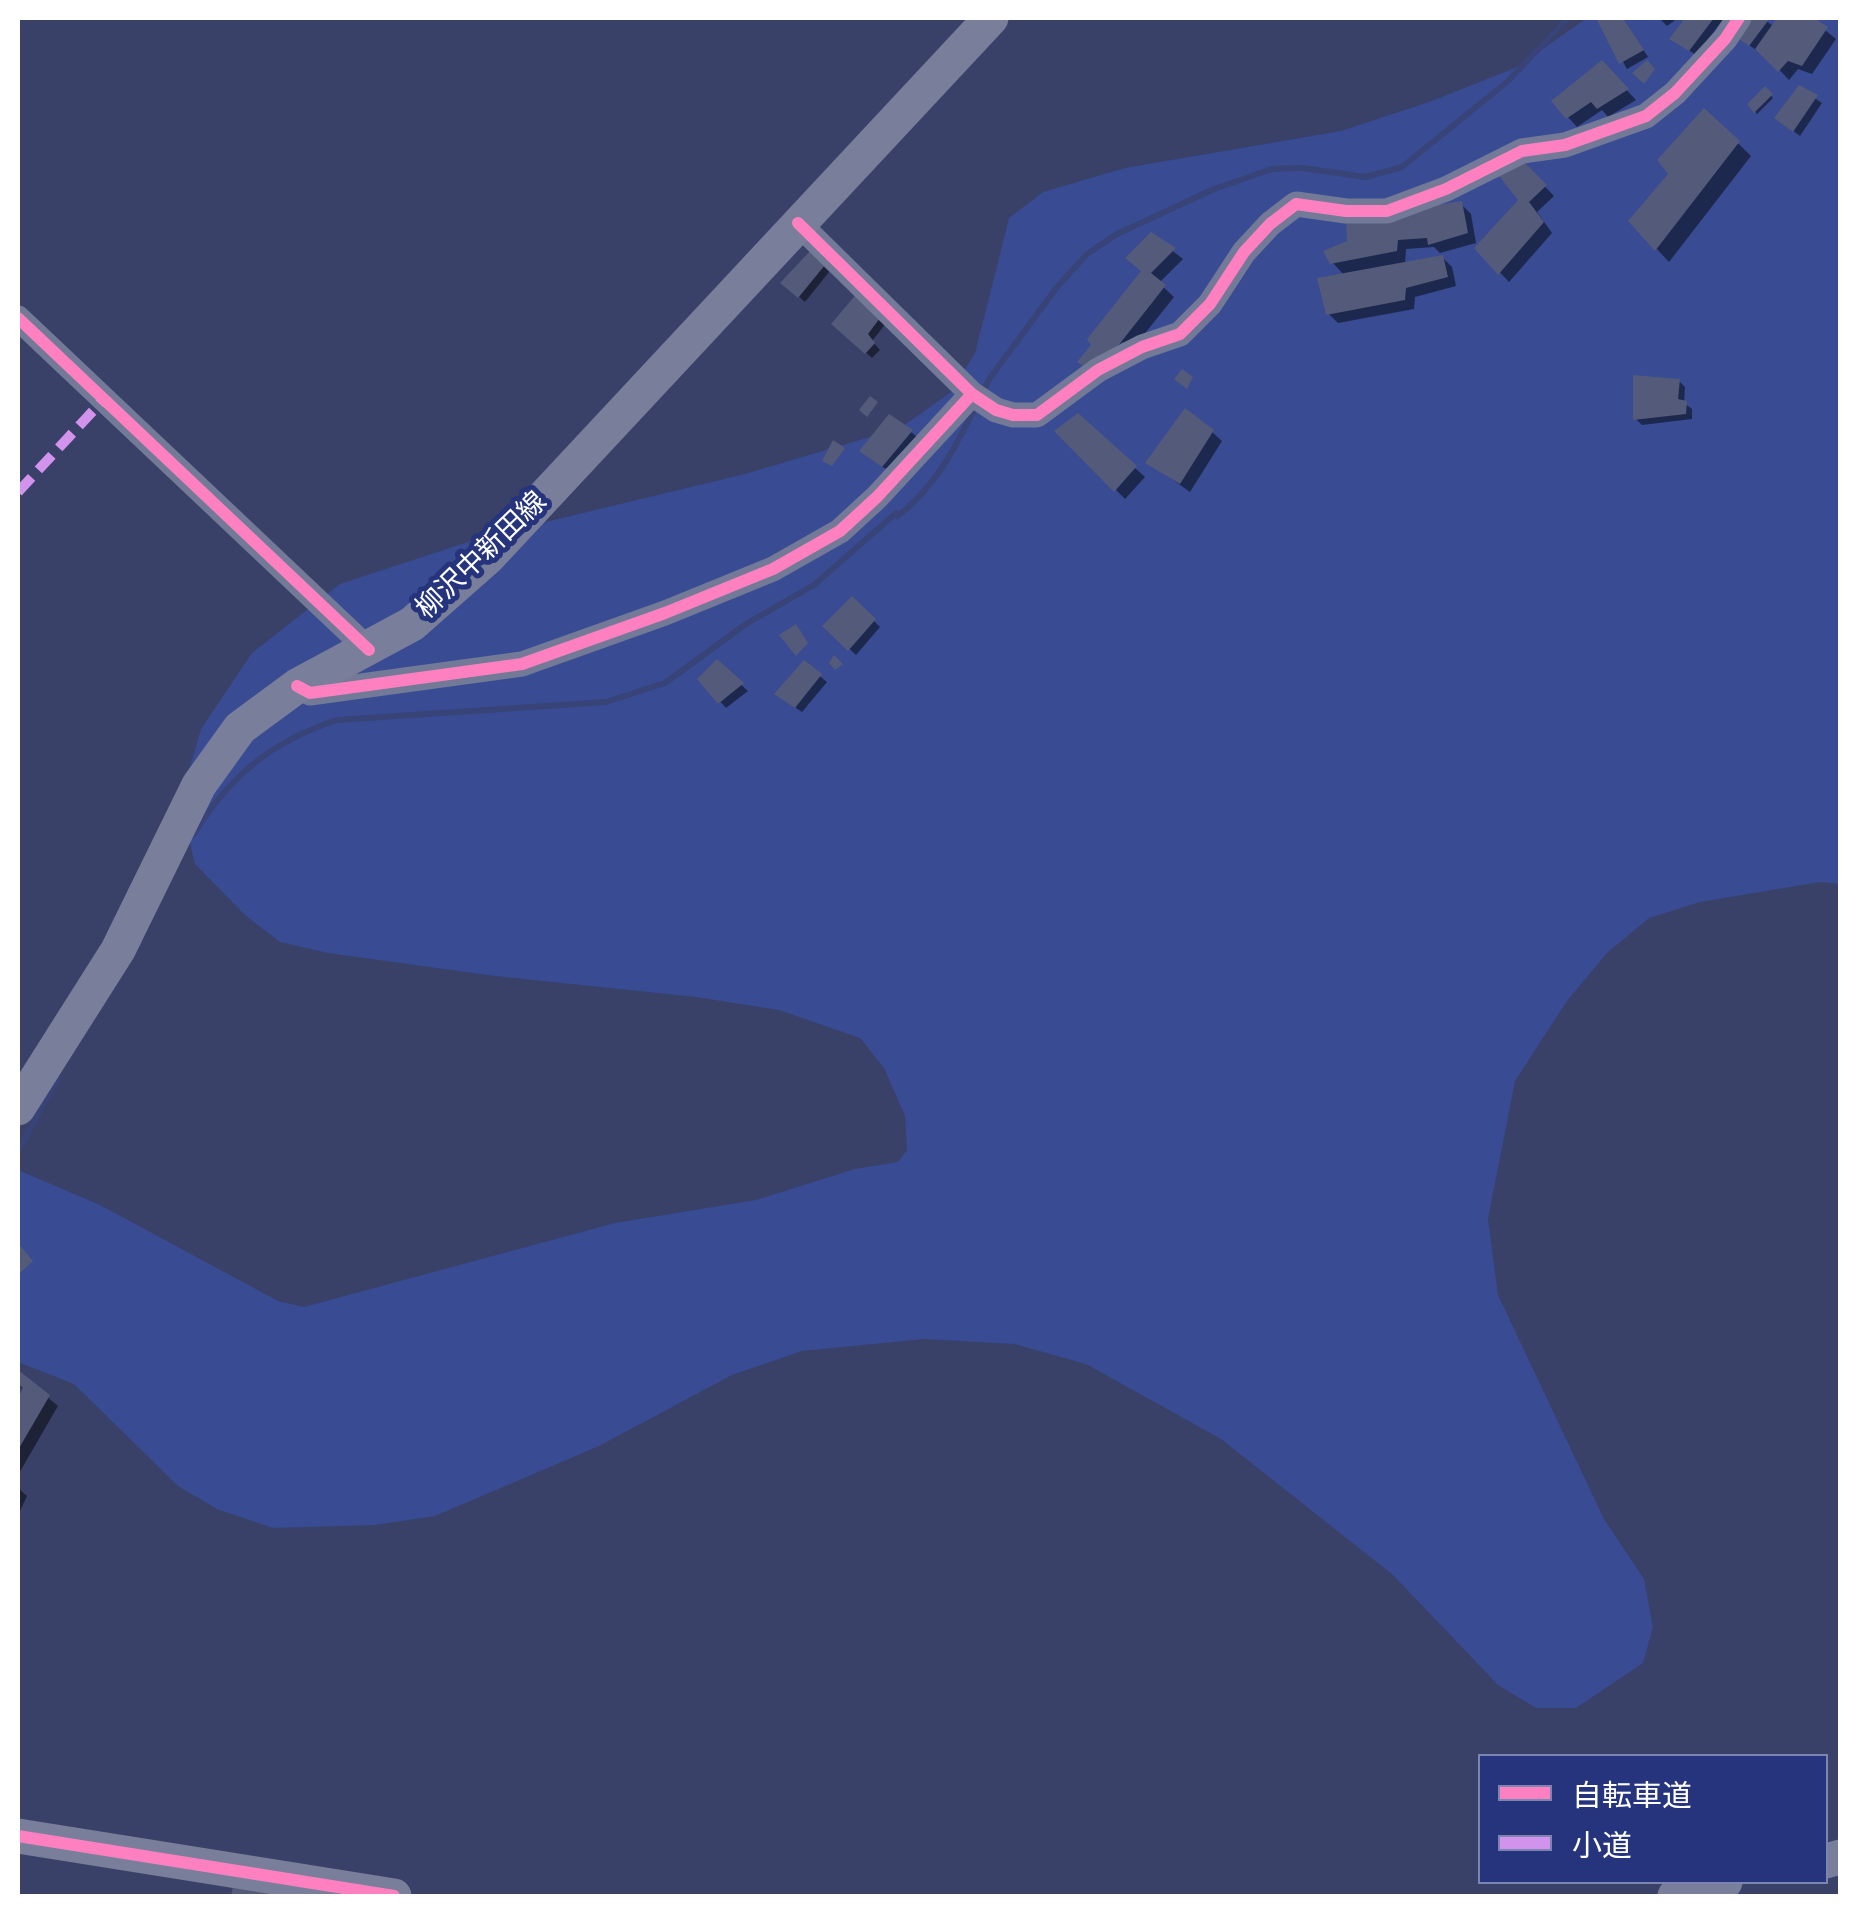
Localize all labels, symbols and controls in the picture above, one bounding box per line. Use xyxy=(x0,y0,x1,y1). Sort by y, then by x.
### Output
street label: 柳沢中新田線 xyxy=(410,486,554,626)
legend xyxy=(1478,1754,1828,1884)
text: 自転車道 xyxy=(1572,1778,1692,1815)
text: 小道 xyxy=(1572,1828,1632,1865)

